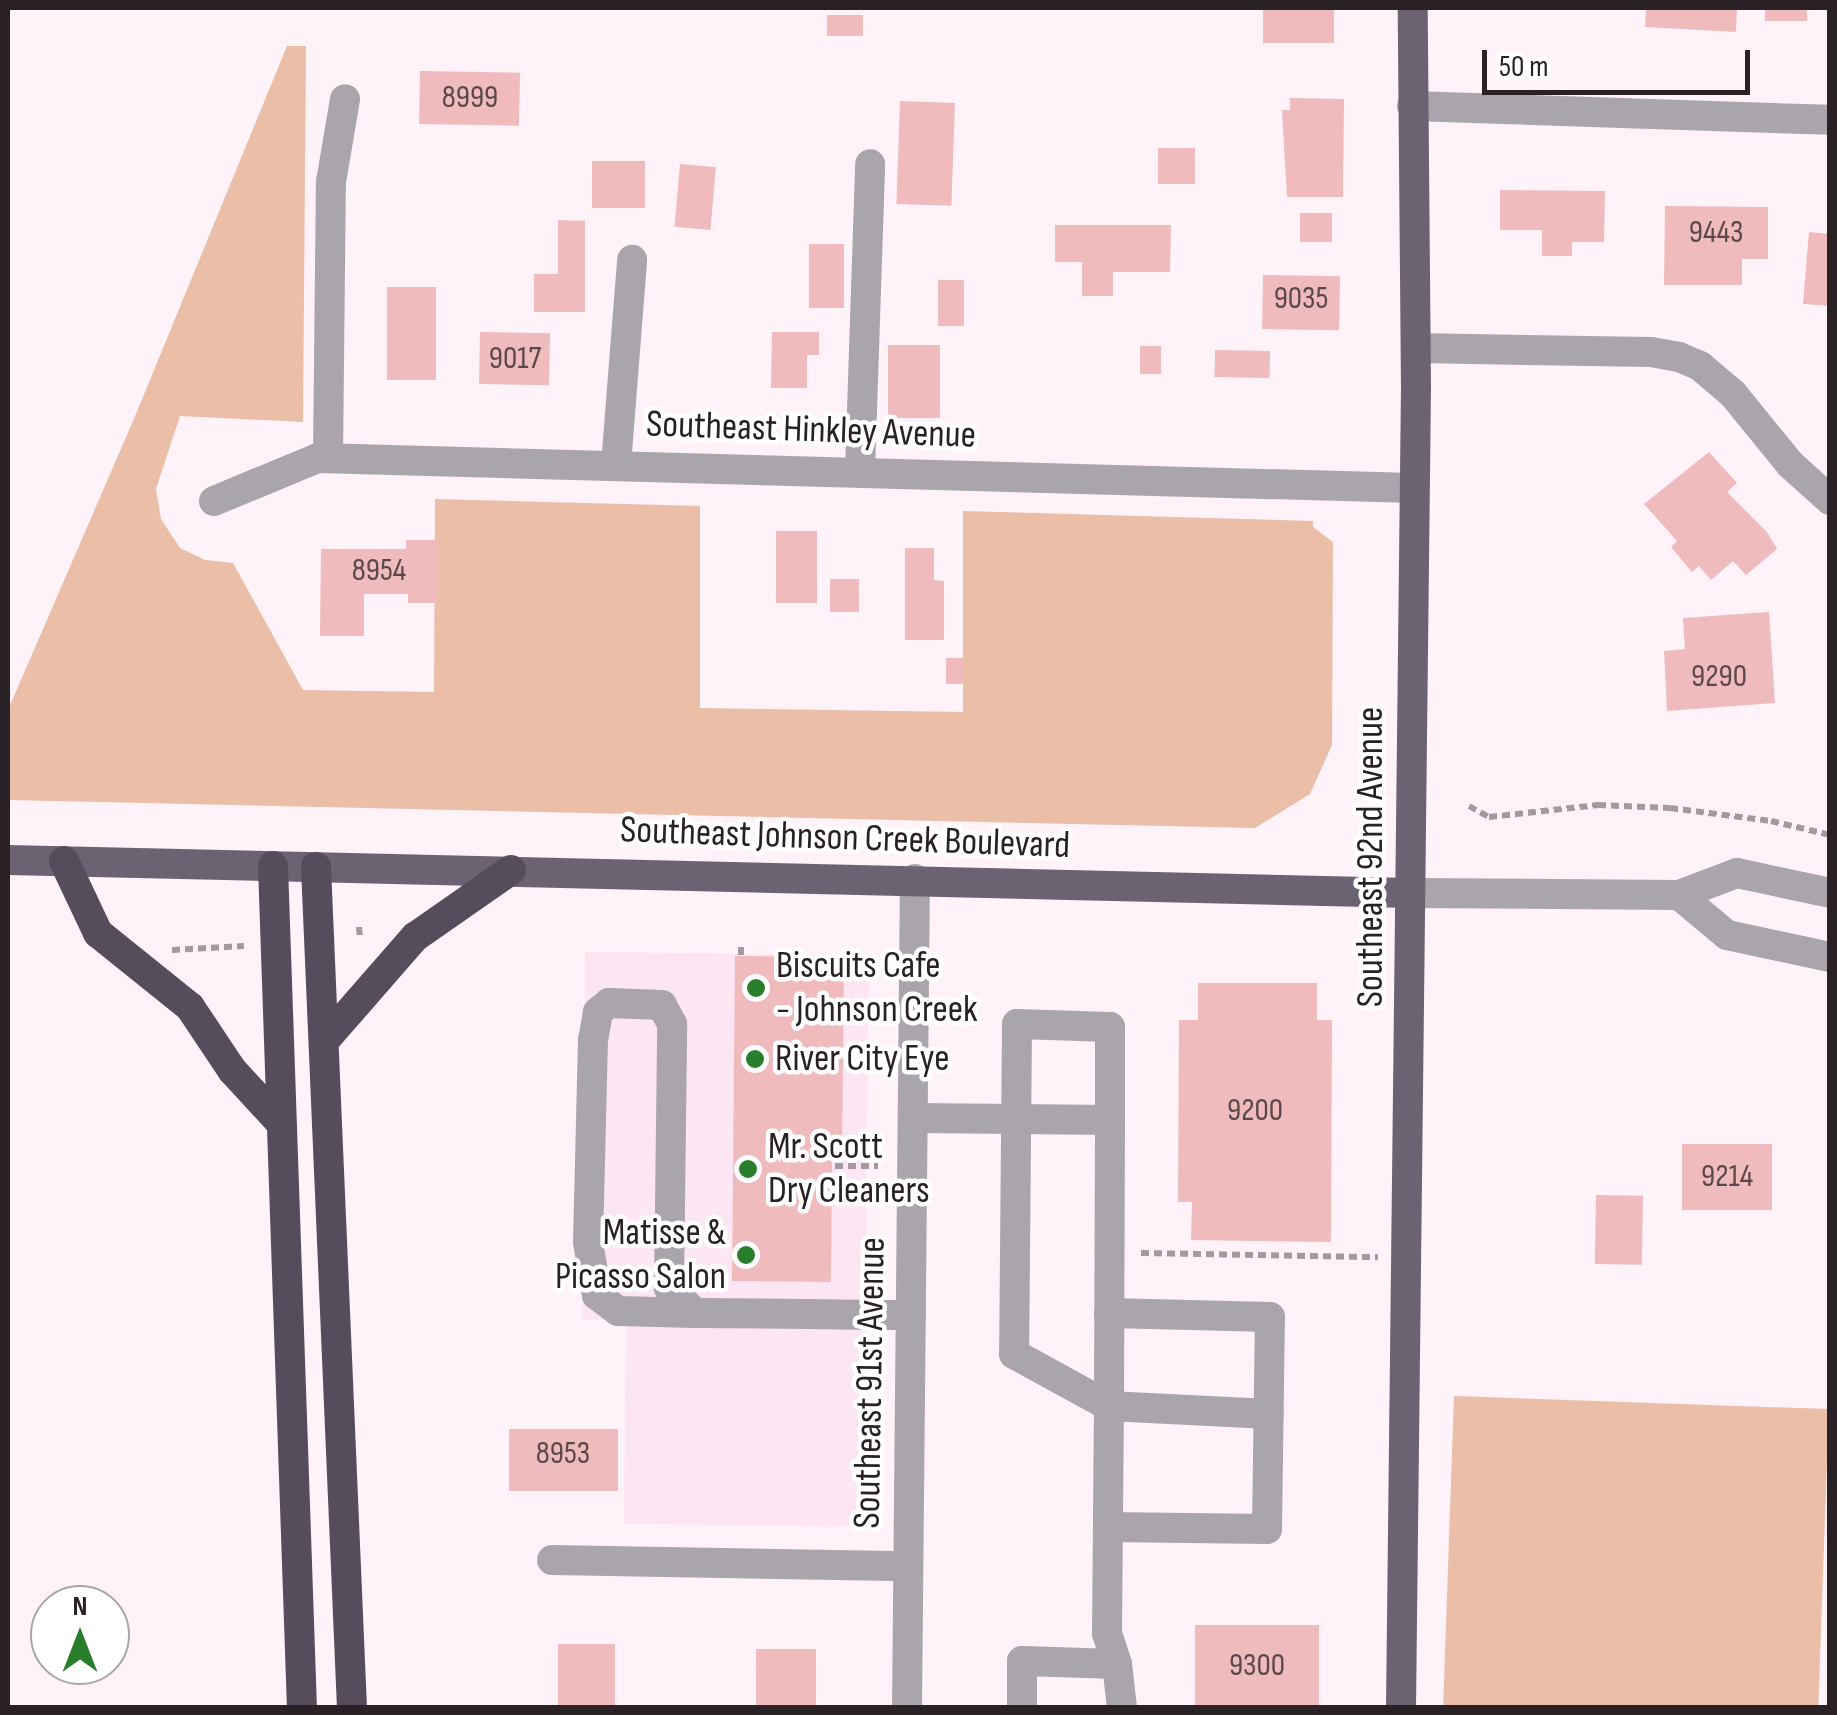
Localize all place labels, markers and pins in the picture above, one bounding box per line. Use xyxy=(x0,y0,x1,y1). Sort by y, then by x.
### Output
place label: Biscuits Cafe - Johnson Creek xyxy=(776,943,977,1032)
marker: Biscuits Cafe - Johnson Creek xyxy=(745,977,767,999)
place label: River City Eye xyxy=(775,1036,949,1082)
marker: River City Eye xyxy=(744,1048,766,1070)
place label: Mr. Scott Dry Cleaners xyxy=(768,1124,930,1214)
marker: Mr. Scott Dry Cleaners xyxy=(737,1158,759,1180)
place label: Matisse & Picasso Salon xyxy=(555,1210,726,1300)
marker: Matisse & Picasso Salon xyxy=(735,1244,757,1266)

